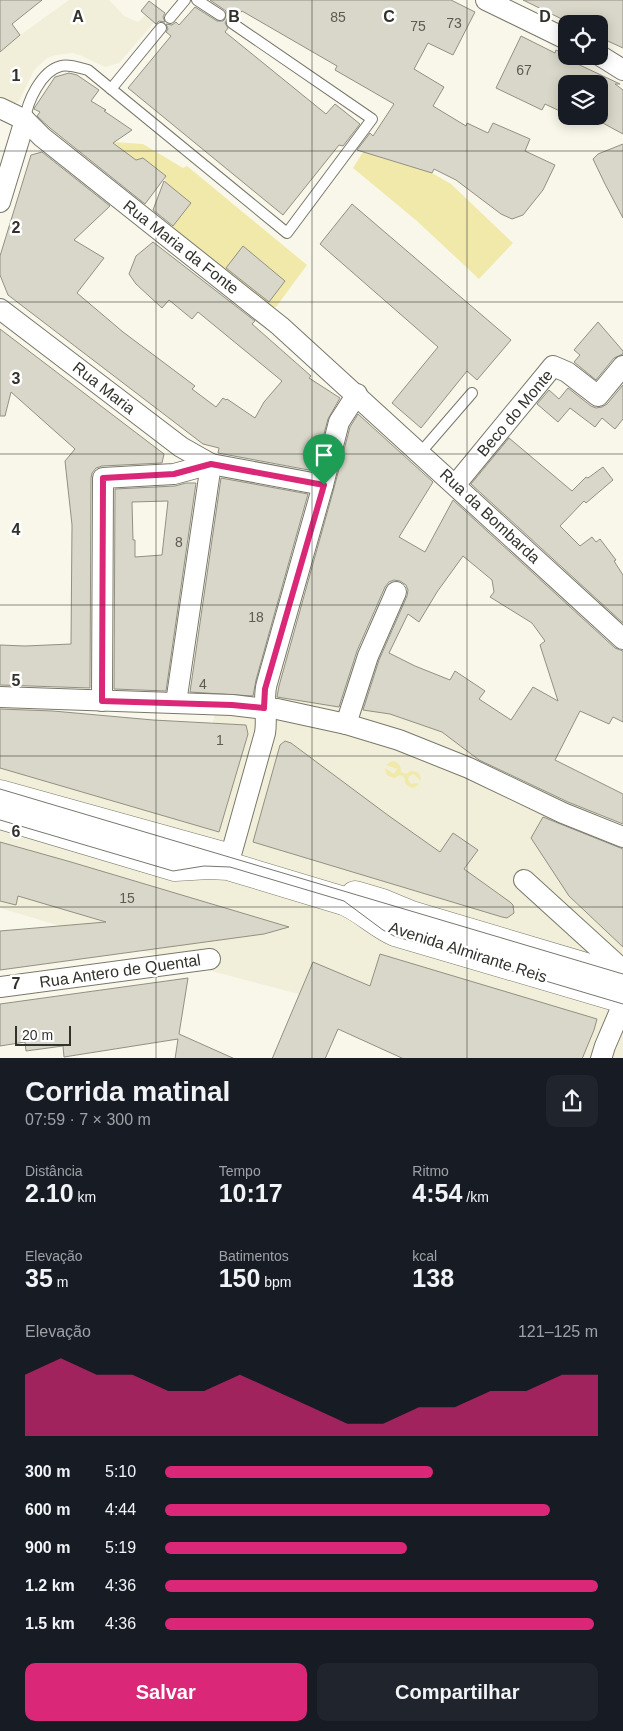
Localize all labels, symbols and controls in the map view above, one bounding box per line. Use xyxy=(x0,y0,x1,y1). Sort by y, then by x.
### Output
text: A xyxy=(72,8,84,25)
text: B xyxy=(228,8,240,25)
text: C xyxy=(383,8,395,25)
text: D xyxy=(539,8,551,25)
house number: 85 xyxy=(330,9,346,25)
house number: 73 xyxy=(446,15,462,31)
map controls xyxy=(558,15,608,125)
button: locate xyxy=(558,15,608,65)
house number: 75 xyxy=(410,18,426,34)
house number: 67 xyxy=(516,62,532,78)
text: 1 xyxy=(12,67,21,84)
button: layers xyxy=(558,75,608,125)
street label: Rua Maria da Fonte xyxy=(120,197,242,297)
text: 2 xyxy=(12,219,21,236)
street label: Rua Maria xyxy=(70,359,138,417)
street label: Beco do Monte xyxy=(474,366,556,460)
text: 3 xyxy=(12,370,21,387)
pin xyxy=(303,434,345,485)
icon: arrive xyxy=(310,441,338,469)
street label: Rua da Bombarda xyxy=(437,466,543,567)
text: 4 xyxy=(12,521,21,538)
house number: 8 xyxy=(175,534,183,550)
house number: 18 xyxy=(248,609,264,625)
text: 5 xyxy=(12,672,21,689)
house number: 4 xyxy=(199,676,207,692)
house number: 1 xyxy=(216,732,224,748)
text: 6 xyxy=(12,823,21,840)
house number: 15 xyxy=(119,890,135,906)
street label: Avenida Almirante Reis xyxy=(387,918,549,986)
street label: Rua Antero de Quental xyxy=(38,951,202,991)
text: 7 xyxy=(12,975,21,992)
scale bar xyxy=(15,1024,71,1047)
text: 20 m xyxy=(22,1027,53,1043)
button: share xyxy=(546,1075,598,1127)
text: Corrida matinal xyxy=(25,1076,230,1107)
text: 07:59 · 7 × 300 m xyxy=(25,1111,151,1128)
text: Distância xyxy=(25,1163,83,1179)
text: Tempo xyxy=(219,1163,261,1179)
text: Ritmo xyxy=(412,1163,449,1179)
text: 2.10 xyxy=(25,1179,74,1207)
text: 10:17 xyxy=(219,1179,283,1207)
text: 4:54 xyxy=(412,1179,462,1207)
text: km xyxy=(74,1189,96,1205)
text: /km xyxy=(462,1189,489,1205)
text: Elevação xyxy=(25,1248,83,1264)
text: Batimentos xyxy=(219,1248,289,1264)
text: kcal xyxy=(412,1248,437,1264)
text: 35 xyxy=(25,1264,53,1292)
text: 150 xyxy=(219,1264,260,1292)
text: 138 xyxy=(412,1264,454,1292)
text: m xyxy=(53,1274,68,1290)
text: bpm xyxy=(260,1274,292,1290)
text: Elevação xyxy=(25,1323,91,1340)
text: 121–125 m xyxy=(518,1323,598,1340)
text: 300 m xyxy=(25,1463,70,1480)
text: 5:10 xyxy=(105,1463,136,1480)
text: 600 m xyxy=(25,1501,70,1518)
text: 4:44 xyxy=(105,1501,136,1518)
text: 900 m xyxy=(25,1539,70,1556)
text: 5:19 xyxy=(105,1539,136,1556)
text: 1.2 km xyxy=(25,1577,75,1594)
text: 4:36 xyxy=(105,1577,136,1594)
text: 1.5 km xyxy=(25,1615,75,1632)
text: 4:36 xyxy=(105,1615,136,1632)
button: Salvar xyxy=(25,1663,307,1721)
button: Compartilhar xyxy=(317,1663,598,1721)

